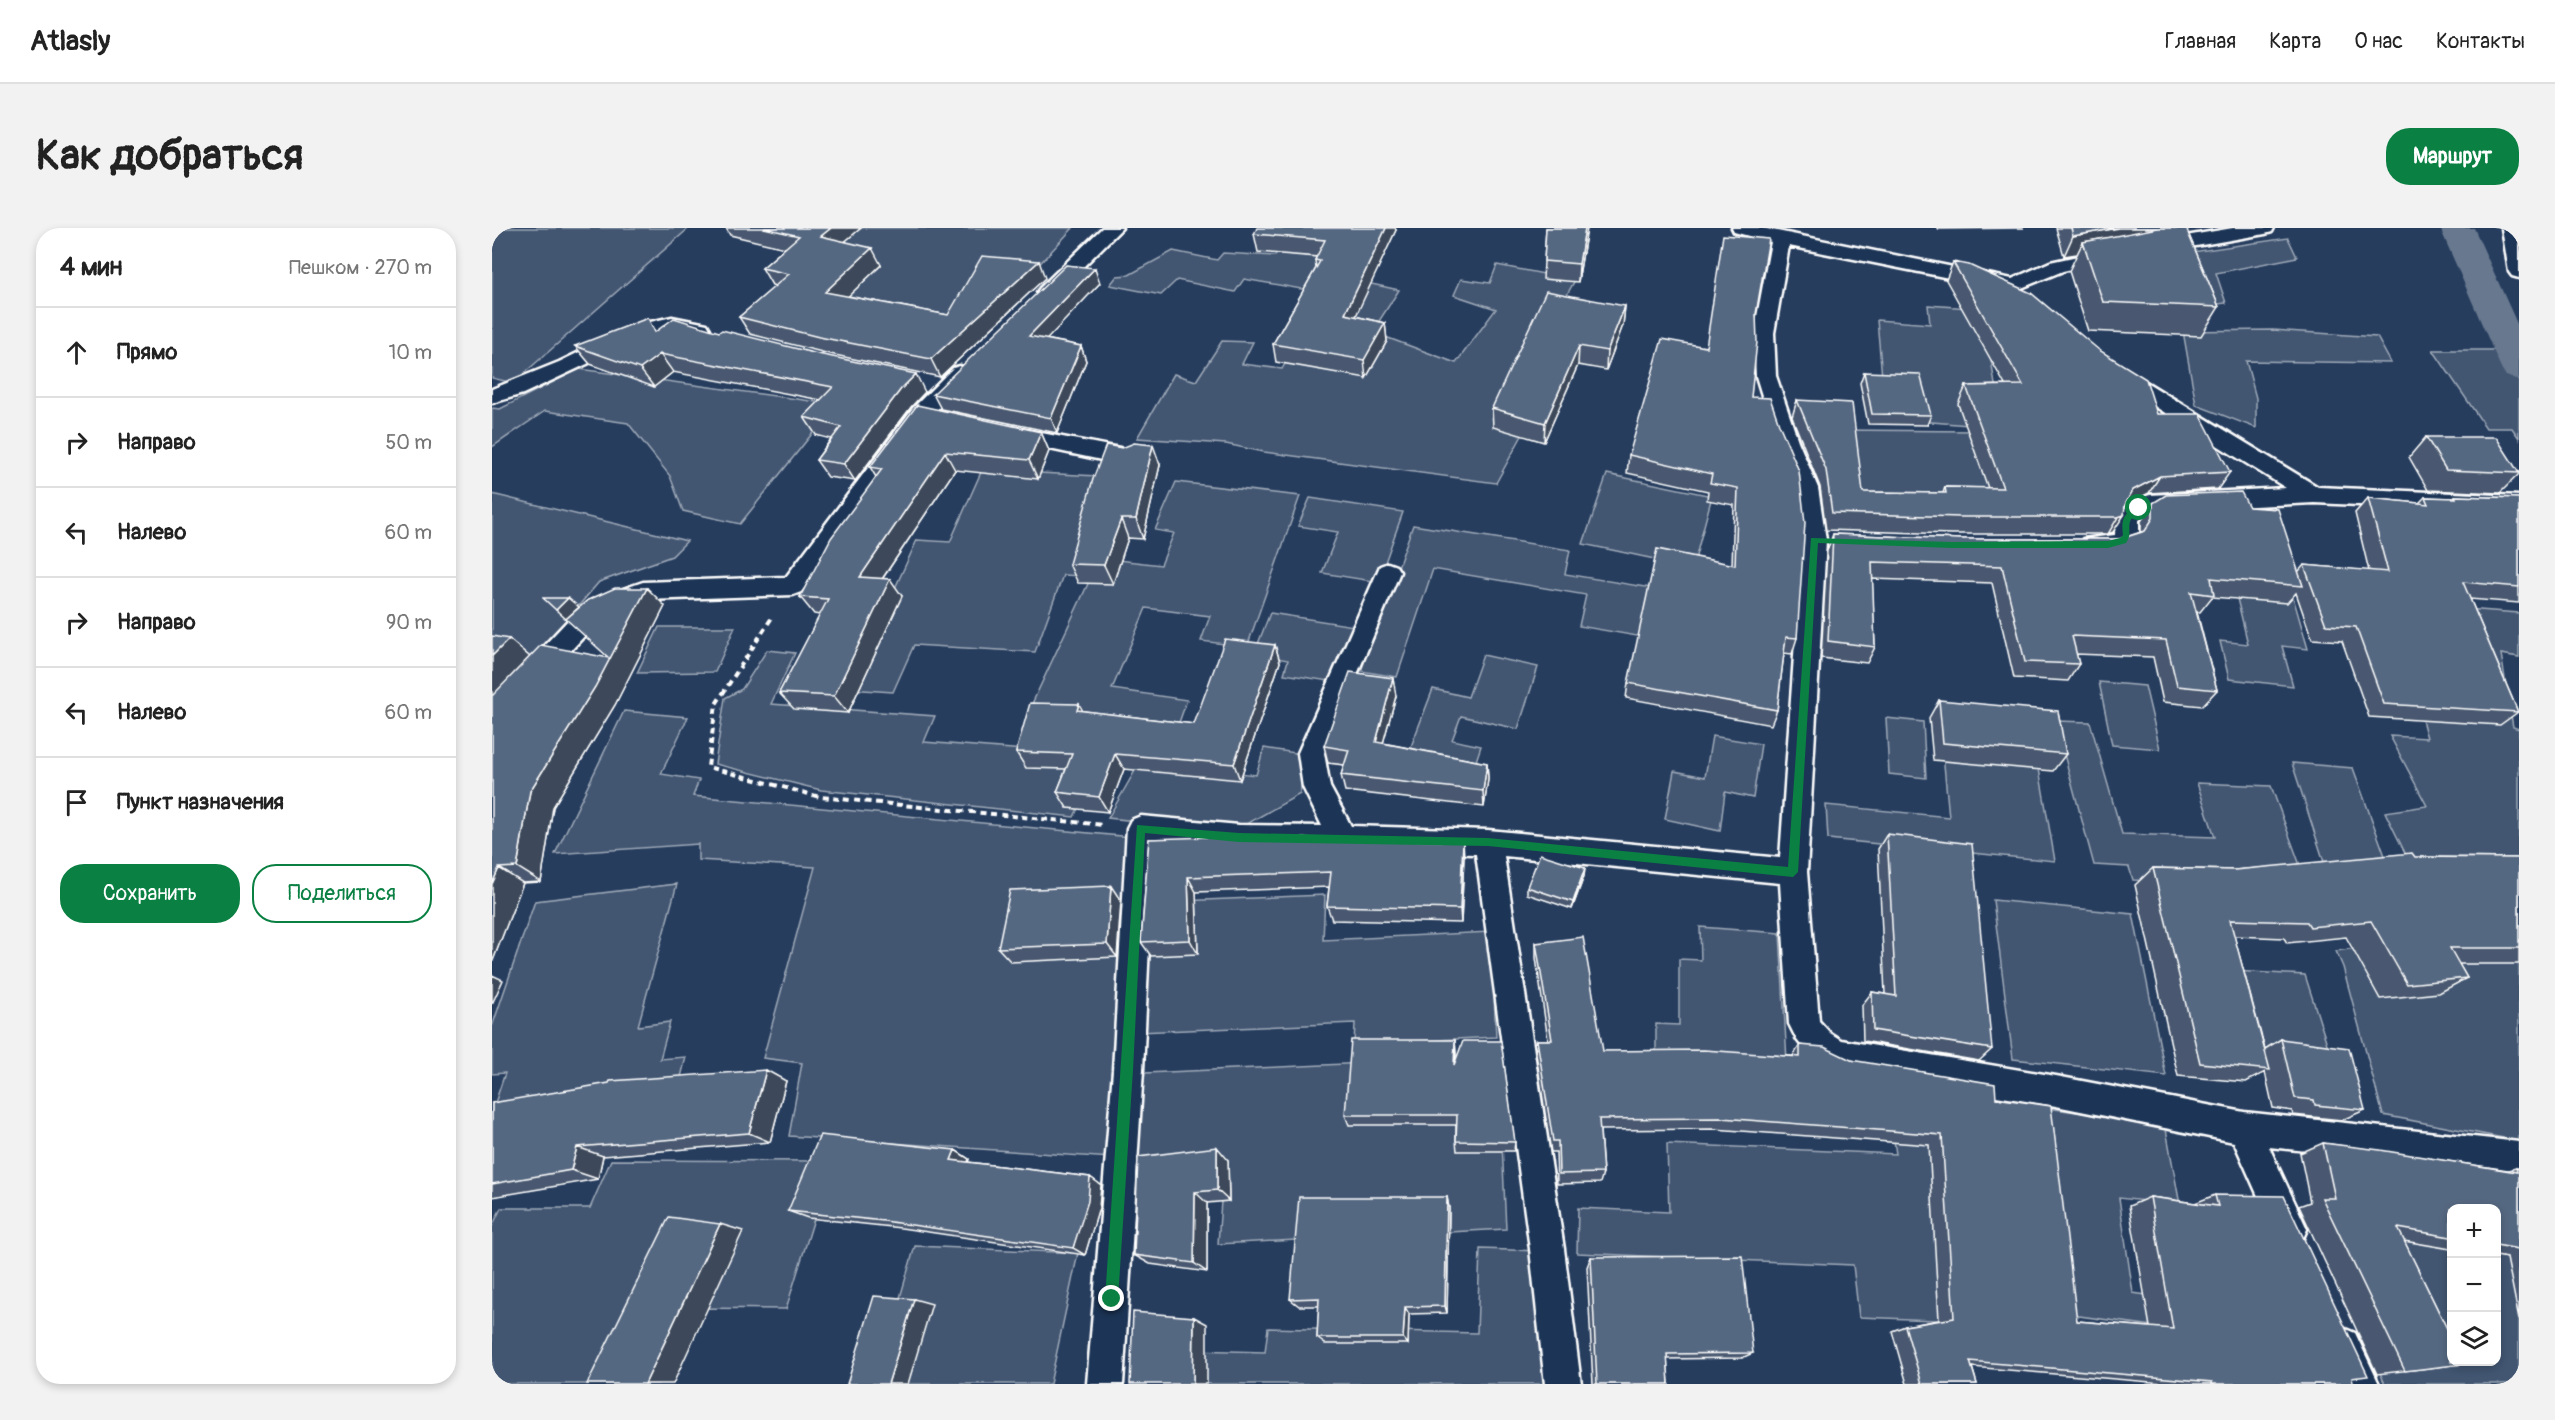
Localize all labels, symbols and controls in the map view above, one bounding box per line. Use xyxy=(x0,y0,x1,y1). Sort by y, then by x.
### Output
text: Atlasly xyxy=(30,24,110,59)
text: Главная xyxy=(2165,28,2236,55)
text: Карта xyxy=(2269,28,2321,55)
text: О нас xyxy=(2354,28,2403,55)
text: Контакты xyxy=(2436,28,2525,55)
button: Маршрут xyxy=(2386,128,2519,185)
text: Как добраться xyxy=(36,130,303,182)
text: 4 мин xyxy=(60,251,122,283)
text: Пешком · 270 m xyxy=(289,255,432,280)
icon: ahead xyxy=(60,336,93,369)
text: Прямо xyxy=(117,338,177,366)
text: 10 m xyxy=(388,340,432,365)
icon: right xyxy=(60,426,93,459)
text: Направо xyxy=(117,428,196,456)
text: 50 m xyxy=(385,430,432,455)
route start xyxy=(2125,494,2151,520)
icon: left xyxy=(60,516,93,549)
text: Налево xyxy=(117,518,186,546)
text: 60 m xyxy=(385,520,432,545)
icon: right xyxy=(60,606,93,639)
text: Направо xyxy=(117,608,196,636)
text: 90 m xyxy=(386,610,432,635)
icon: left xyxy=(60,696,93,729)
text: Налево xyxy=(117,698,186,726)
text: 60 m xyxy=(385,700,432,725)
icon: arrive xyxy=(60,786,93,819)
text: Пункт назначения xyxy=(117,788,284,816)
button: Сохранить xyxy=(60,864,240,923)
button: Поделиться xyxy=(252,864,432,923)
map controls xyxy=(2447,1204,2501,1366)
button: + xyxy=(2447,1204,2501,1258)
button: − xyxy=(2447,1258,2501,1312)
route end xyxy=(1098,1285,1124,1311)
button: layers xyxy=(2447,1312,2501,1366)

